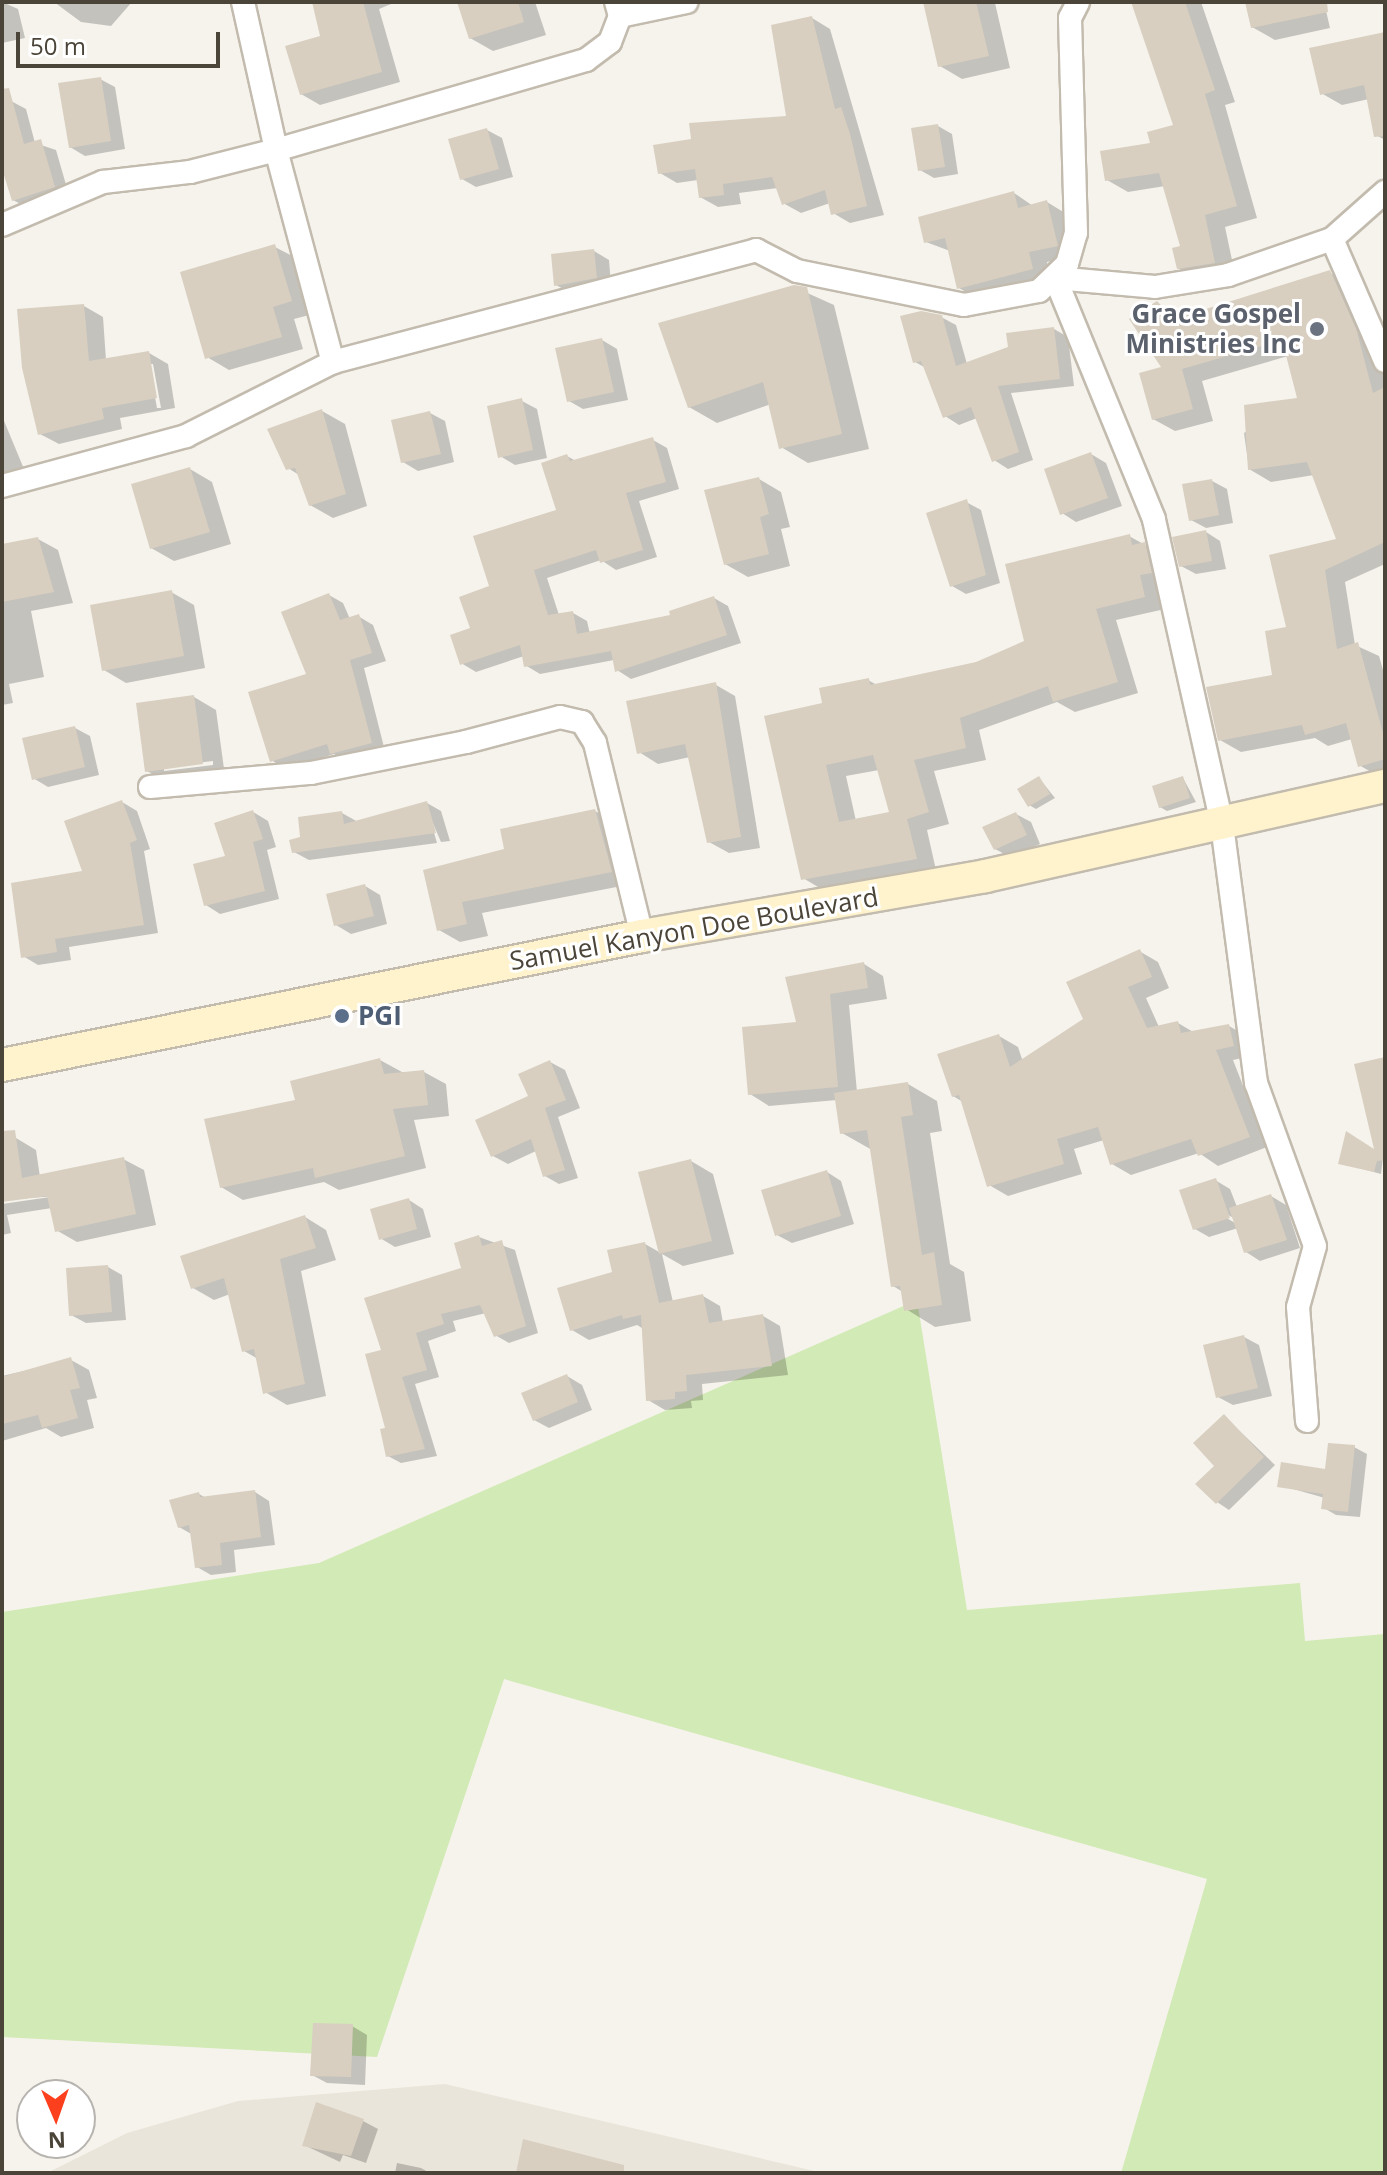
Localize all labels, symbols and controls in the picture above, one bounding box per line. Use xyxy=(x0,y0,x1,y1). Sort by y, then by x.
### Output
scale bar xyxy=(20,16,224,66)
text: 50 m xyxy=(30,29,86,62)
place label: Grace Gospel Ministries Inc xyxy=(1125,298,1301,360)
marker: Grace Gospel Ministries Inc xyxy=(1308,320,1326,338)
street label: Samuel Kanyon Doe Boulevard xyxy=(507,881,881,977)
place label: PGI xyxy=(358,1000,402,1032)
marker: PGI xyxy=(333,1007,351,1025)
north arrow xyxy=(16,2079,96,2159)
text: N xyxy=(47,2126,66,2156)

